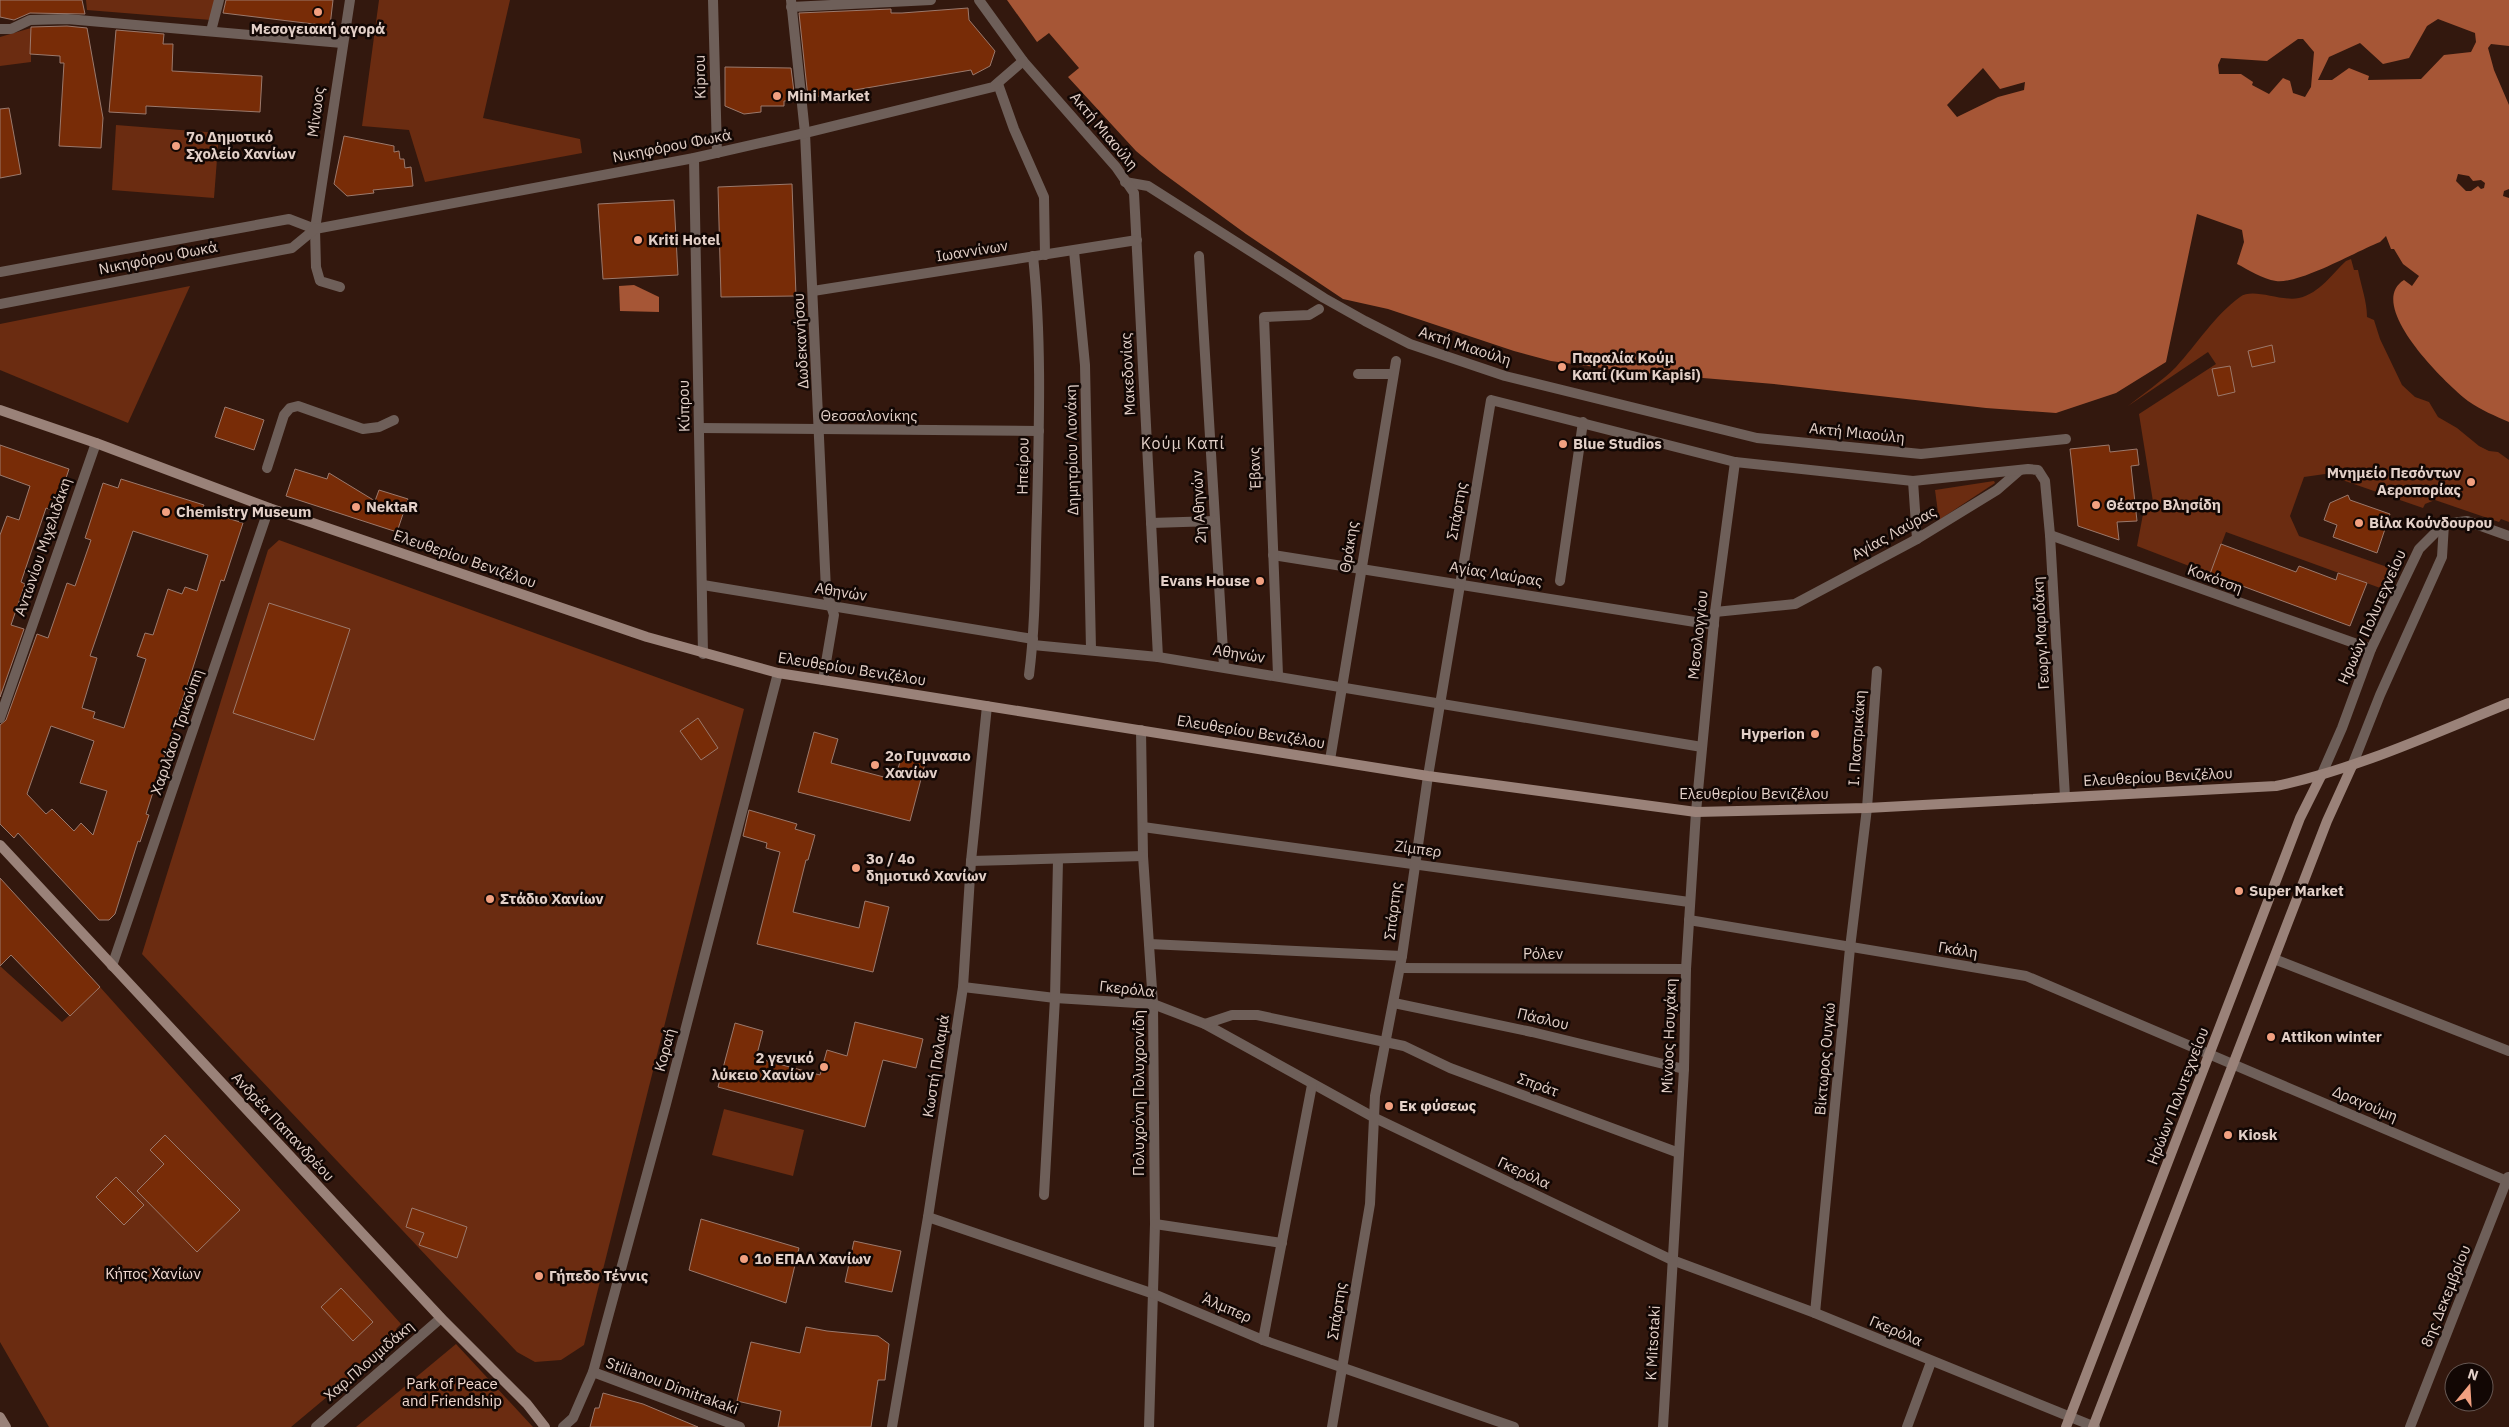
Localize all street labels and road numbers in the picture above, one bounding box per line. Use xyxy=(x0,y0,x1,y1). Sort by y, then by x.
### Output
street label: Kiprou xyxy=(690,55,709,99)
street label: Μίνωος xyxy=(303,85,328,138)
street label: Ακτή Μιαούλη xyxy=(1066,88,1143,174)
street label: Νικηφόρου Φωκά xyxy=(611,125,733,166)
street label: Ιωαννίνων xyxy=(935,235,1010,266)
street label: Νικηφόρου Φωκά xyxy=(97,237,219,278)
street label: Δωδεκανήσου xyxy=(788,292,813,390)
street label: Ακτή Μιαούλη xyxy=(1417,322,1514,369)
street label: Μακεδονίας xyxy=(1116,332,1139,416)
street label: Κύπρου xyxy=(674,380,693,432)
street label: Δημητρίου Λιονάκη xyxy=(1061,384,1082,516)
street label: Θεσσαλονίκης xyxy=(820,406,918,425)
street label: Ακτή Μιαούλη xyxy=(1808,418,1906,447)
street label: Ηπείρου xyxy=(1013,437,1032,495)
street label: Έβανς xyxy=(1244,447,1265,490)
street label: 2η Αθηνών xyxy=(1187,469,1210,544)
street label: Αντωνίου Μιχελιδάκη xyxy=(10,475,75,619)
street label: Σπάρτης xyxy=(1442,481,1471,541)
street label: Αγίας Λαύρας xyxy=(1848,501,1939,564)
street label: Θράκης xyxy=(1335,520,1362,574)
street label: Ελευθερίου Βενιζέλου xyxy=(391,525,539,592)
street label: Ηρωών Πολυτεχνείου xyxy=(2333,546,2410,687)
street label: Αγίας Λαύρας xyxy=(1448,557,1544,590)
street label: Κοκότση xyxy=(2185,560,2246,597)
street label: Γεωργ.Μαριδάκη xyxy=(2028,576,2053,690)
street label: Αθηνών xyxy=(814,578,869,605)
street label: Μεσολογγίου xyxy=(1683,590,1712,680)
street label: Αθηνών xyxy=(1212,640,1267,667)
street label: Ελευθερίου Βενιζέλου xyxy=(777,647,927,690)
street label: Χαριλάου Τρικούπη xyxy=(146,666,207,797)
street label: Ι. Παστρικάκη xyxy=(1844,689,1869,787)
street label: Ελευθερίου Βενιζέλου xyxy=(1176,710,1326,753)
street label: Ελευθερίου Βενιζέλου xyxy=(2083,763,2233,790)
street label: Ελευθερίου Βενιζέλου xyxy=(1679,784,1829,803)
street label: Ζίμπερ xyxy=(1393,836,1443,861)
street label: Σπάρτης xyxy=(1380,881,1405,941)
street label: Γκάλη xyxy=(1937,937,1979,962)
street label: Ρόλεν xyxy=(1523,944,1563,963)
street label: Γκερόλα xyxy=(1098,976,1156,1001)
street label: Μίνωος Ησυχάκη xyxy=(1657,978,1680,1094)
street label: Βίκτωρος Ουγκώ xyxy=(1810,1002,1839,1116)
street label: Πάσλου xyxy=(1515,1003,1571,1034)
street label: Πολυχρόνη Πολυχρονίδη xyxy=(1129,1010,1148,1176)
street label: Κωστή Παλαμά xyxy=(918,1013,953,1119)
street label: Ηρώων Πολυτεχνείου xyxy=(2143,1024,2213,1167)
street label: Κοραή xyxy=(650,1026,679,1074)
street label: Ανδρέα Παπανδρέου xyxy=(228,1068,339,1185)
street label: Σπράτ xyxy=(1515,1068,1561,1101)
street label: Δραγούμη xyxy=(2330,1081,2401,1126)
street label: Γκερόλα xyxy=(1495,1152,1554,1193)
street label: 8ης Δεκεμβρίου xyxy=(2416,1242,2475,1350)
street label: Σπάρτης xyxy=(1323,1281,1350,1341)
street label: Άλμπερ xyxy=(1200,1289,1255,1326)
street label: K Mitsotaki xyxy=(1641,1305,1664,1381)
street label: Γκερόλα xyxy=(1867,1311,1926,1350)
street label: Χαρ.Πλουμιδάκη xyxy=(320,1316,418,1405)
street label: Stilianou Dimitrakaki xyxy=(603,1353,741,1418)

